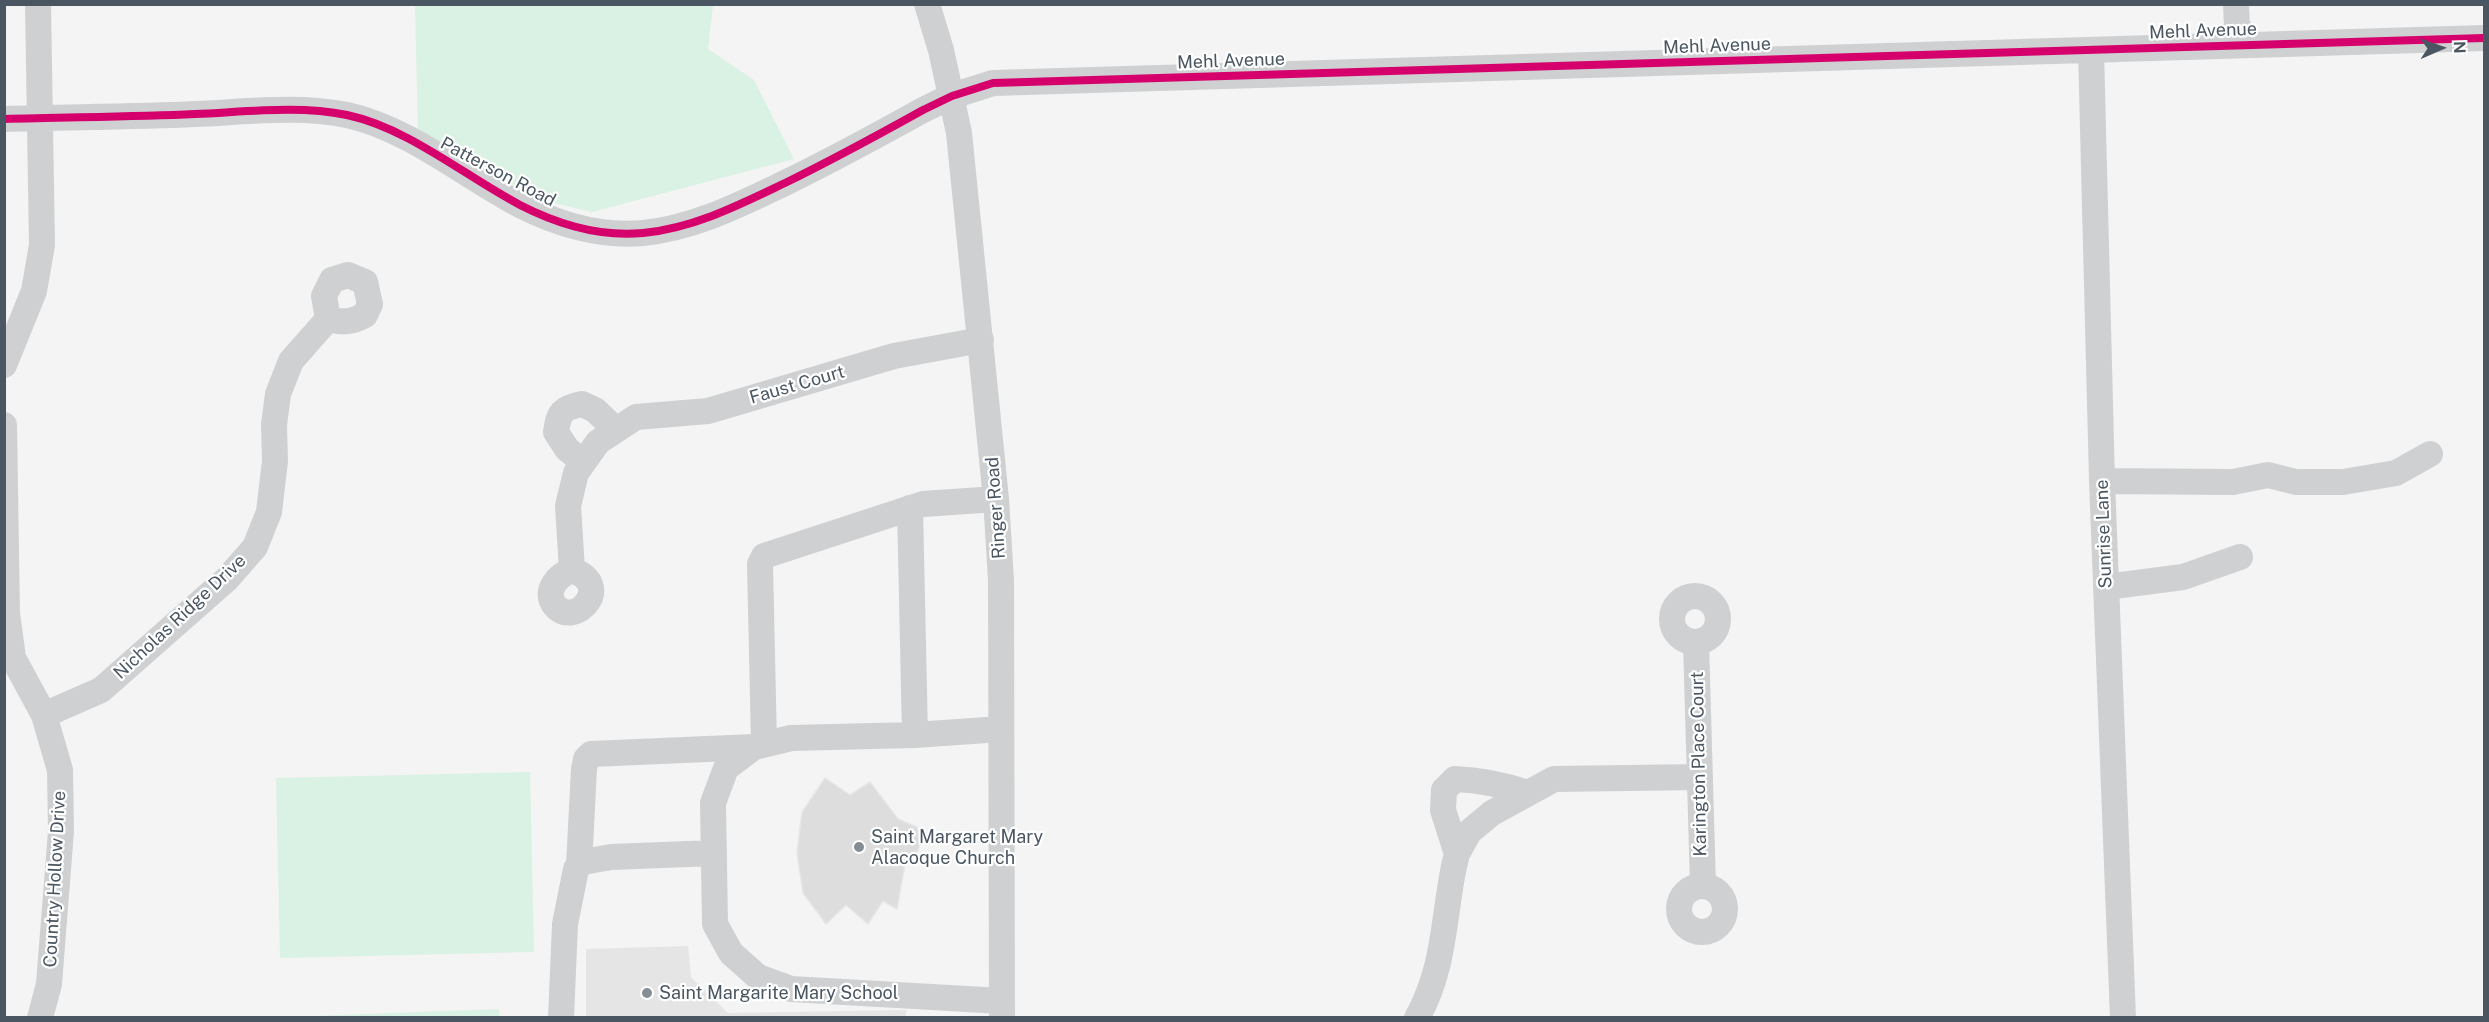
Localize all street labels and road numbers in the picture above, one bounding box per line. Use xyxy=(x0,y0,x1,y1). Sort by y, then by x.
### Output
street label: Mehl Avenue xyxy=(2149,18,2257,44)
street label: Mehl Avenue xyxy=(1663,33,1771,59)
street label: Mehl Avenue xyxy=(1177,48,1285,74)
street label: Patterson Road xyxy=(437,133,559,211)
street label: Faust Court xyxy=(747,361,847,409)
street label: Ringer Road xyxy=(982,456,1010,560)
street label: Sunrise Lane xyxy=(2091,479,2117,589)
street label: Nicholas Ridge Drive xyxy=(109,550,251,684)
street label: Karington Place Court xyxy=(1687,671,1711,857)
street label: Country Hollow Drive xyxy=(40,790,70,968)

